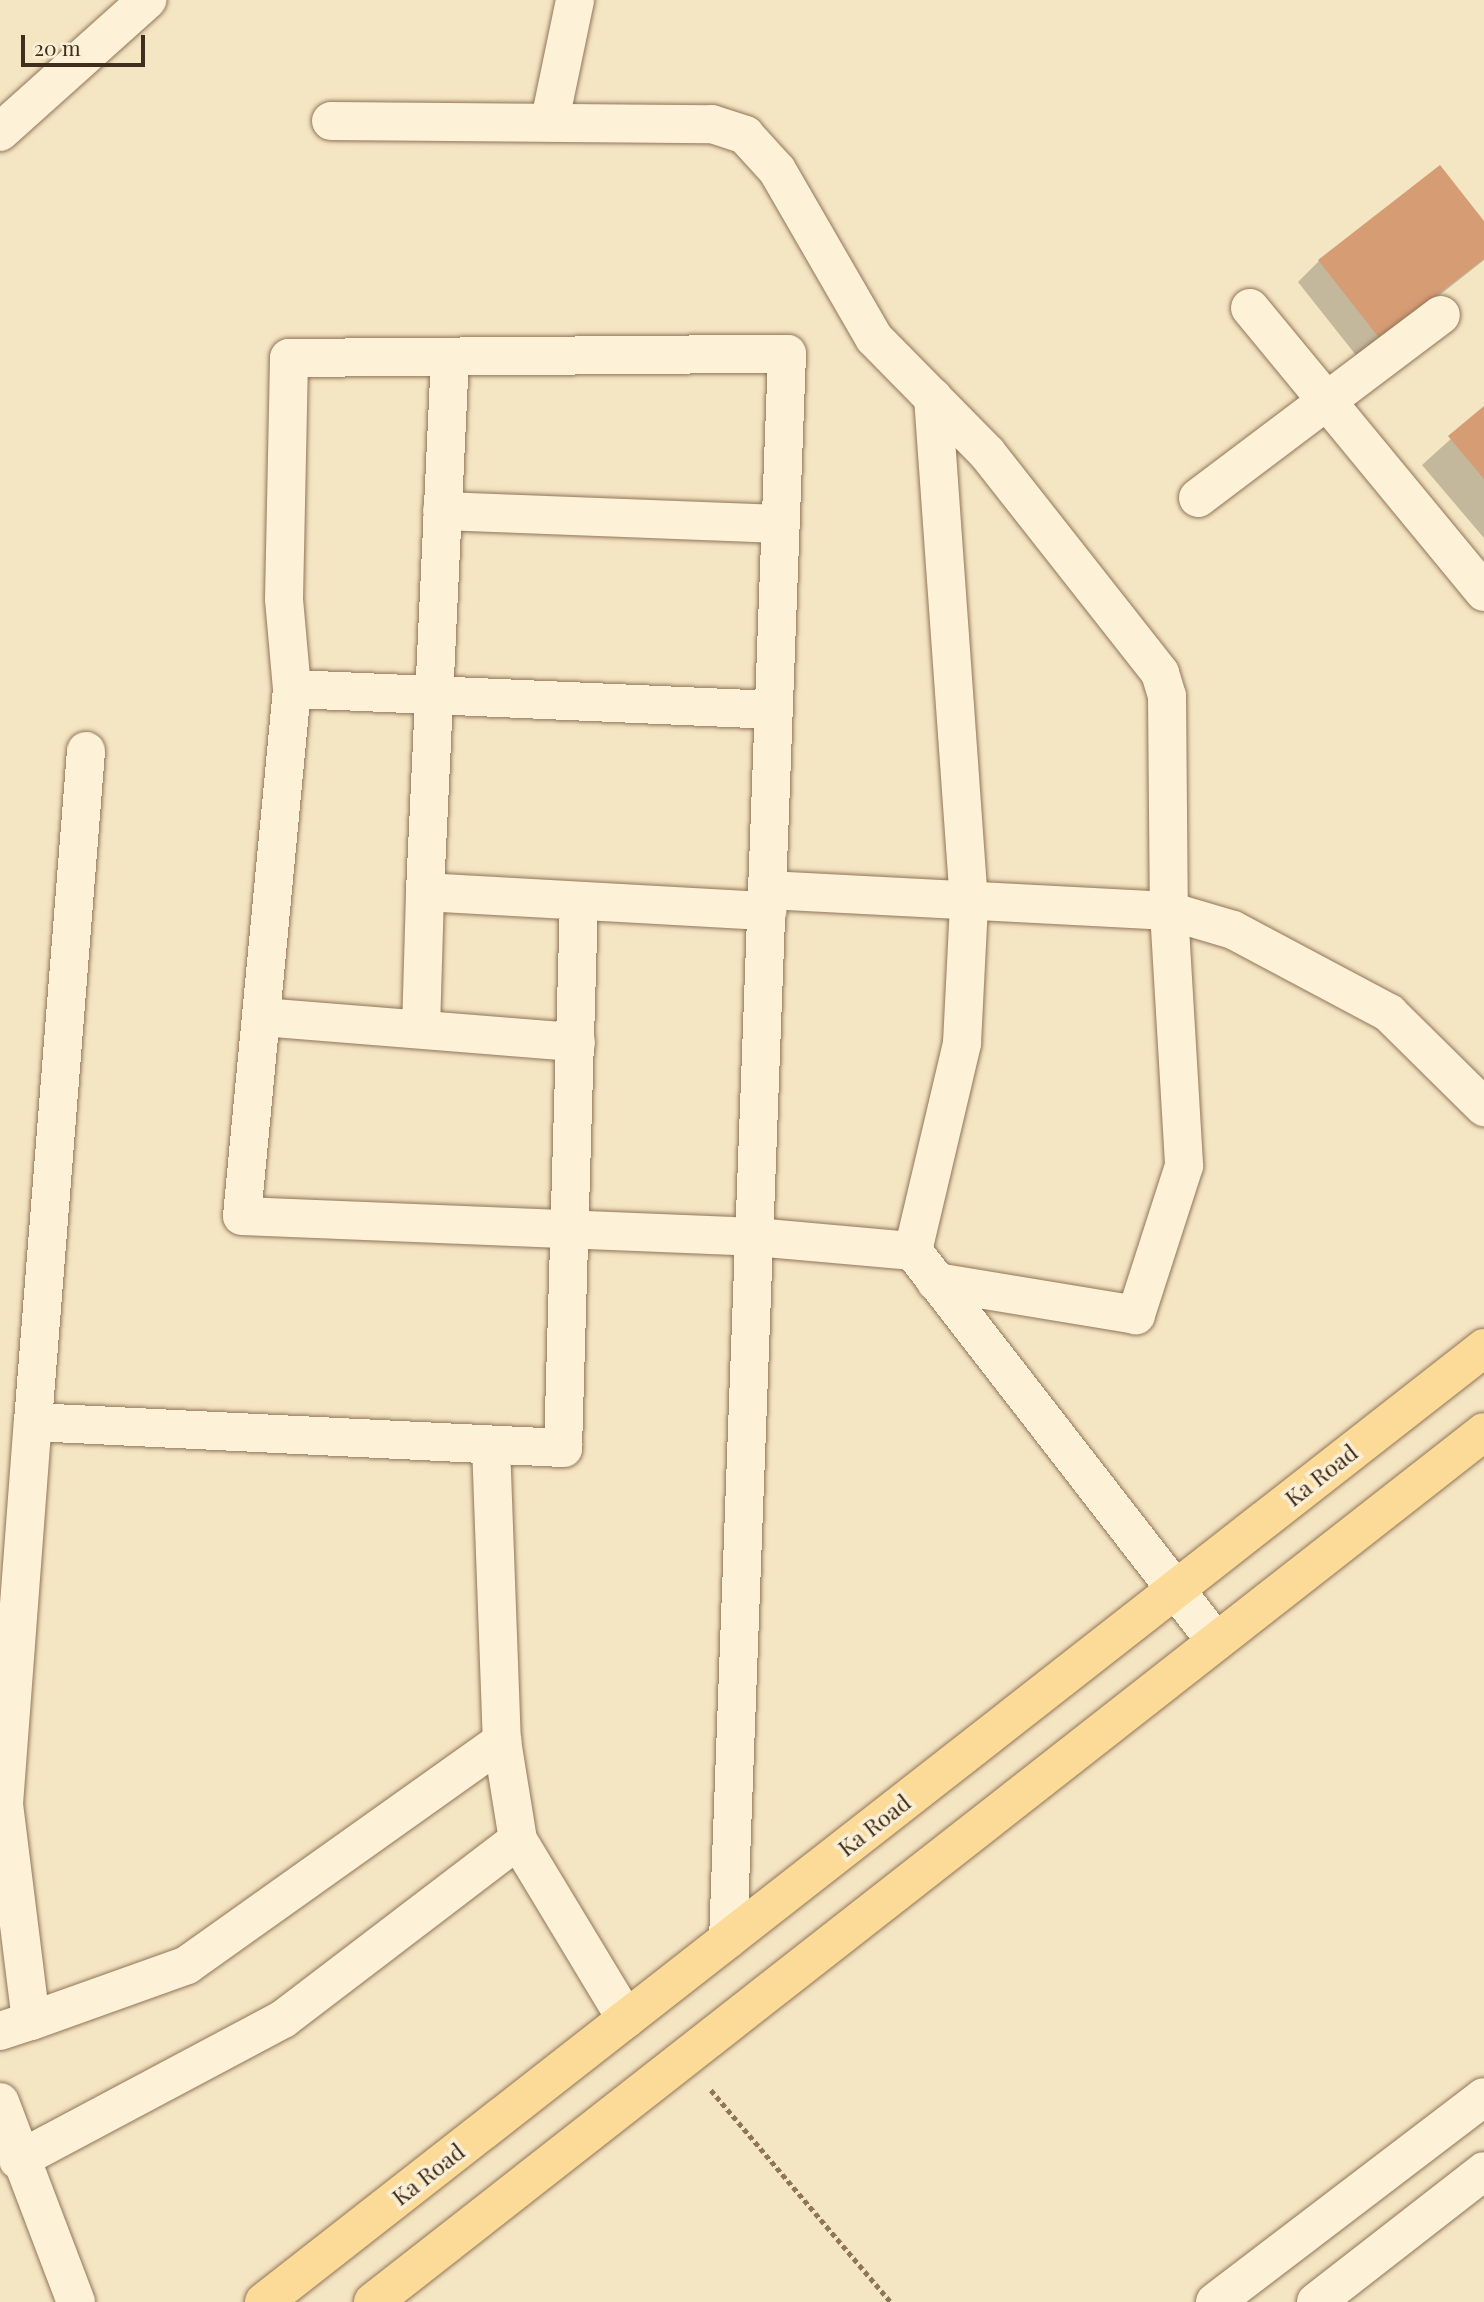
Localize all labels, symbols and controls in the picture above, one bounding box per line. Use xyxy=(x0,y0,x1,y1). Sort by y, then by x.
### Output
scale bar xyxy=(24,21,149,65)
text: 20 m xyxy=(34,33,81,61)
street label: Ka Road xyxy=(1279,1438,1363,1512)
street label: Ka Road xyxy=(832,1788,916,1862)
street label: Ka Road xyxy=(386,2137,470,2211)

